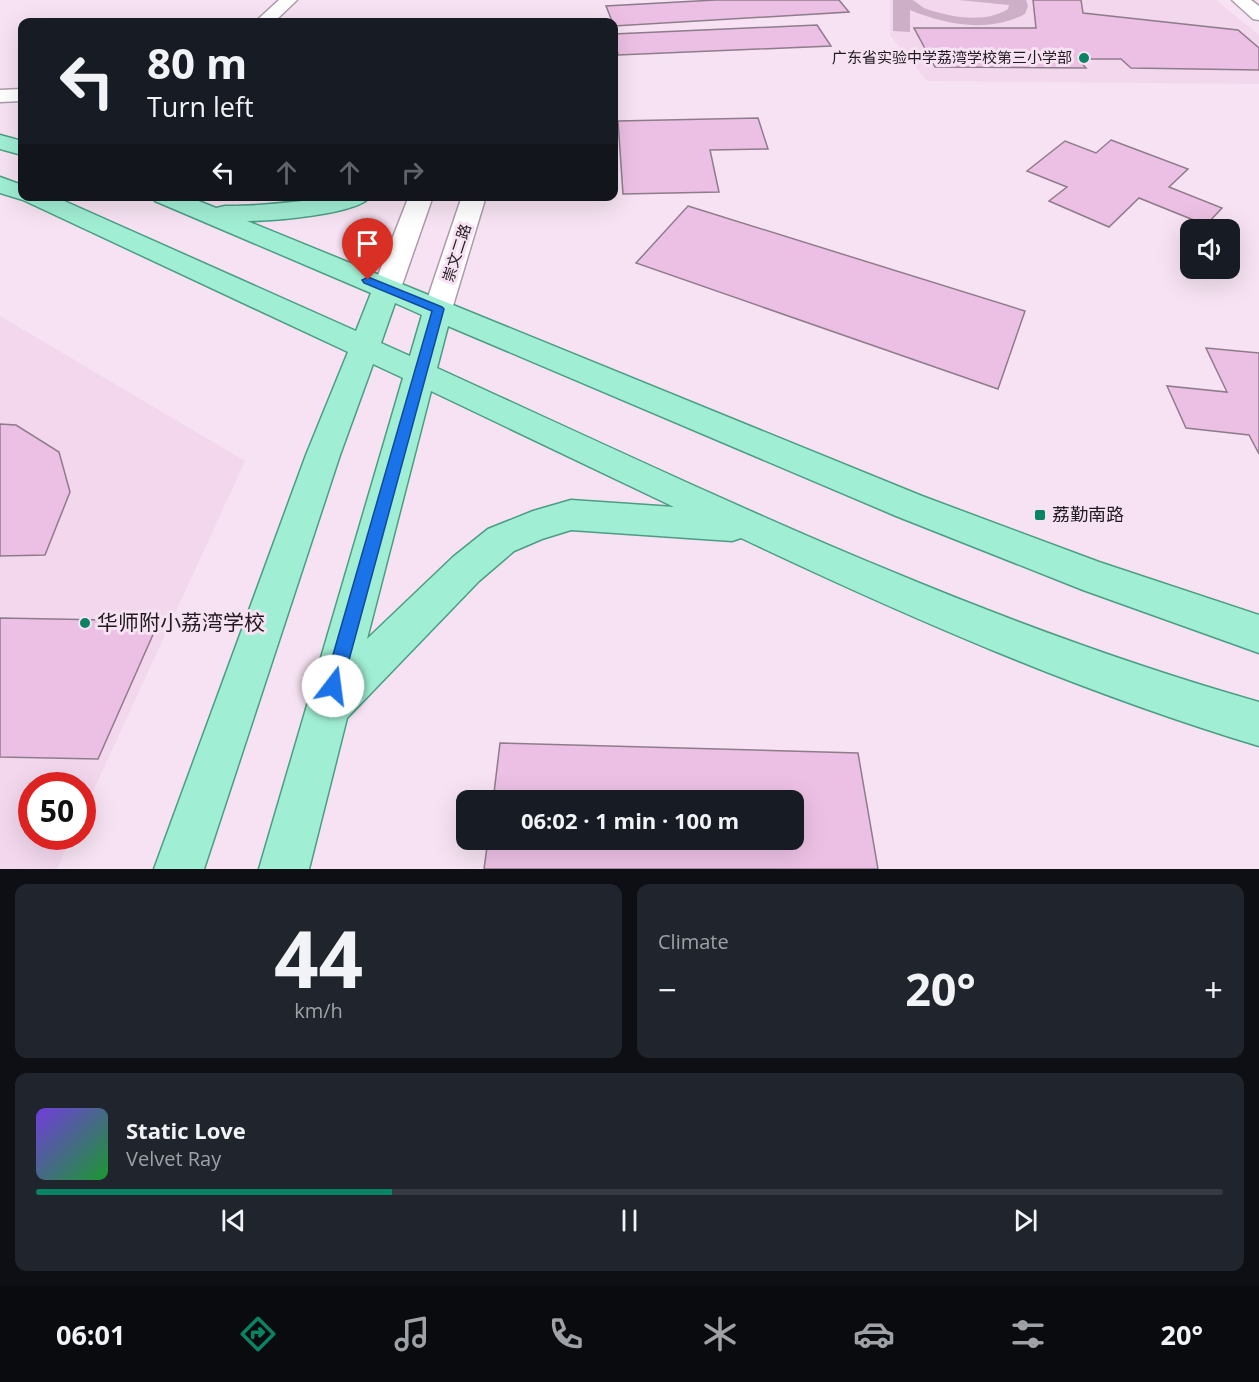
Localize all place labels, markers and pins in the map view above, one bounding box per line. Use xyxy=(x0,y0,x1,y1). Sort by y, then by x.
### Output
place label: 广东省实验中学荔湾学校第三小学部 xyxy=(832,47,1072,67)
marker: 广东省实验中学荔湾学校第三小学部 xyxy=(1077,51,1091,65)
pin xyxy=(342,218,393,280)
place label: 荔勤南路 xyxy=(1052,502,1124,526)
marker: 荔勤南路 xyxy=(1033,508,1047,522)
place label: 华师附小荔湾学校 xyxy=(97,608,265,636)
marker: 华师附小荔湾学校 xyxy=(78,616,92,630)

